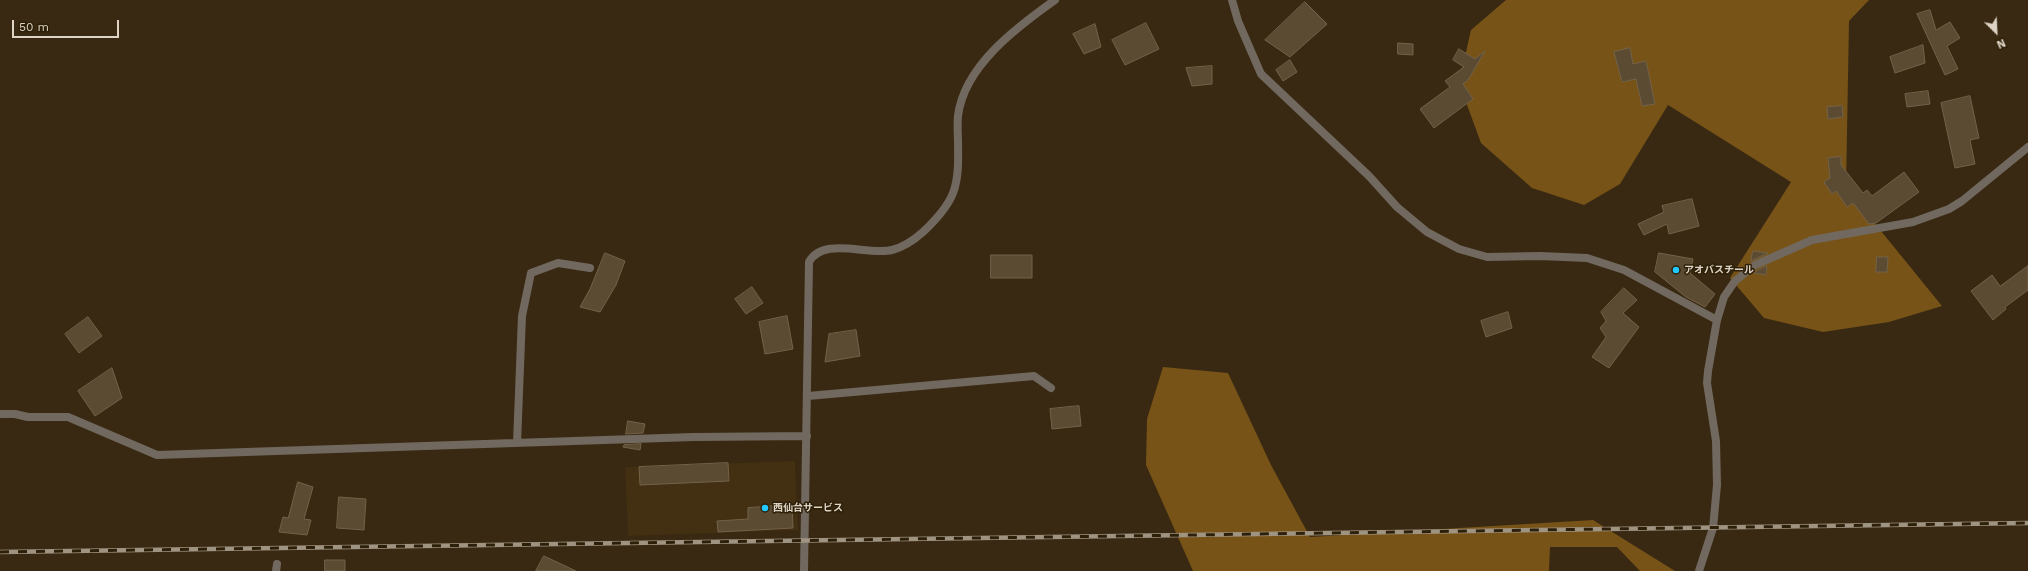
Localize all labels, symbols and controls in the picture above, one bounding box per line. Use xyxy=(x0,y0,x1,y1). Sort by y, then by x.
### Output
scale bar xyxy=(14,12,121,38)
north arrow xyxy=(1976,12,2016,52)
text: 50 m xyxy=(19,20,49,34)
text: N xyxy=(1995,36,2007,51)
place label: アオバスチール xyxy=(1684,264,1754,276)
marker: アオバスチール xyxy=(1671,265,1681,275)
place label: 西仙台サービス xyxy=(773,502,843,514)
marker: 西仙台サービス xyxy=(760,503,770,513)

